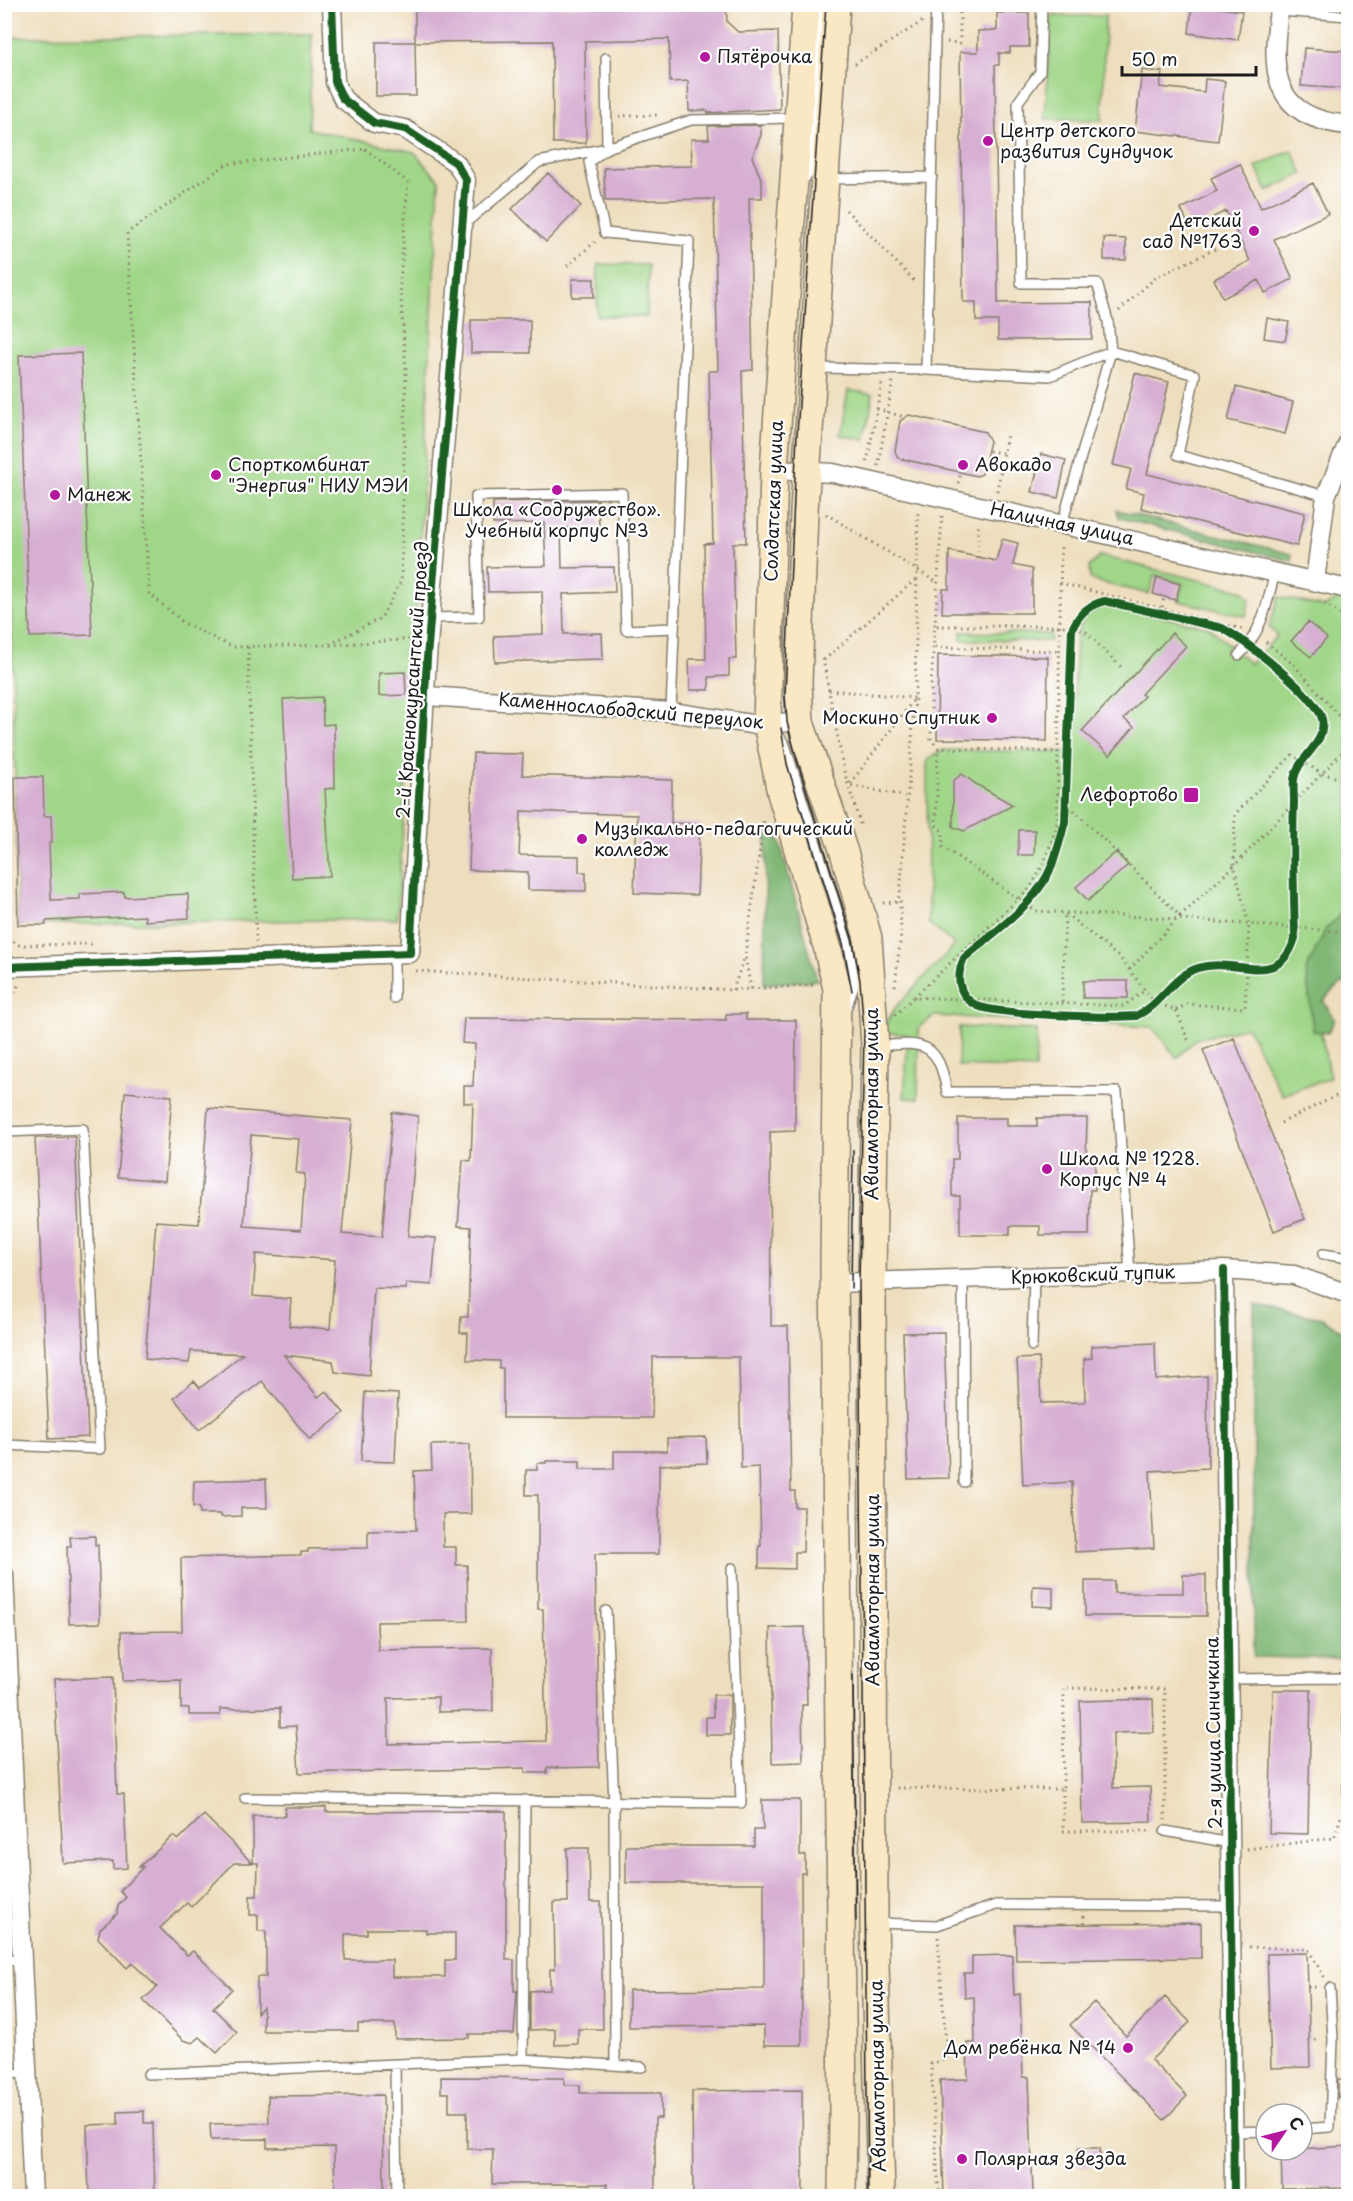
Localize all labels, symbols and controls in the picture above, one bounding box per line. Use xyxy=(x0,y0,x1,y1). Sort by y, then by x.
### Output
scale bar xyxy=(1122,39,1256,77)
place label: Пятёрочка xyxy=(717,42,813,69)
text: 50 m xyxy=(1131,45,1178,72)
marker: Пятёрочка xyxy=(698,50,712,64)
place label: Центр детского развития Сундучок xyxy=(1000,116,1173,164)
marker: Центр детского развития Сундучок xyxy=(981,134,995,148)
place label: Детский сад №1763 xyxy=(1142,206,1242,254)
marker: Детский сад №1763 xyxy=(1247,224,1261,238)
street label: Солдатская улица xyxy=(756,419,789,582)
place label: Спорткомбинат "Энергия" НИУ МЭИ xyxy=(228,450,409,498)
place label: Авокадо xyxy=(975,450,1052,477)
marker: Авокадо xyxy=(956,458,970,472)
marker: Спорткомбинат "Энергия" НИУ МЭИ xyxy=(209,468,223,482)
place label: Манеж xyxy=(67,480,131,507)
marker: Школа «Содружество». Учебный корпус №3 xyxy=(550,483,564,497)
marker: Манеж xyxy=(48,488,62,502)
street label: Наличная улица xyxy=(988,494,1137,551)
place label: Школа «Содружество». Учебный корпус №3 xyxy=(453,495,661,543)
street label: 2-й Краснокурсантский проезд xyxy=(388,540,435,820)
street label: Каменнослободский переулок xyxy=(498,684,765,735)
place label: Москино Спутник xyxy=(822,703,980,730)
marker: Москино Спутник xyxy=(985,711,999,725)
place label: Лефортово xyxy=(1080,780,1178,807)
marker: Лефортово xyxy=(1182,786,1200,804)
place label: Музыкально-педагогический колледж xyxy=(594,814,853,862)
marker: Музыкально-педагогический колледж xyxy=(575,832,589,846)
street label: Авиамоторная улица xyxy=(857,1007,884,1200)
place label: Школа № 1228. Корпус № 4 xyxy=(1059,1144,1200,1192)
marker: Школа № 1228. Корпус № 4 xyxy=(1040,1162,1054,1176)
street label: Крюковский тупик xyxy=(1010,1257,1176,1290)
street label: Авиамоторная улица xyxy=(858,1493,885,1686)
street label: 2-я улица Синичкина xyxy=(1197,1636,1228,1829)
street label: Авиамоторная улица xyxy=(861,1979,892,2172)
place label: Дом ребёнка № 14 xyxy=(943,2033,1116,2060)
marker: Дом ребёнка № 14 xyxy=(1121,2041,1135,2055)
north arrow xyxy=(1254,2102,1314,2162)
text: С xyxy=(1284,2111,1310,2135)
place label: Полярная звезда xyxy=(974,2144,1127,2171)
marker: Полярная звезда xyxy=(955,2152,969,2166)

